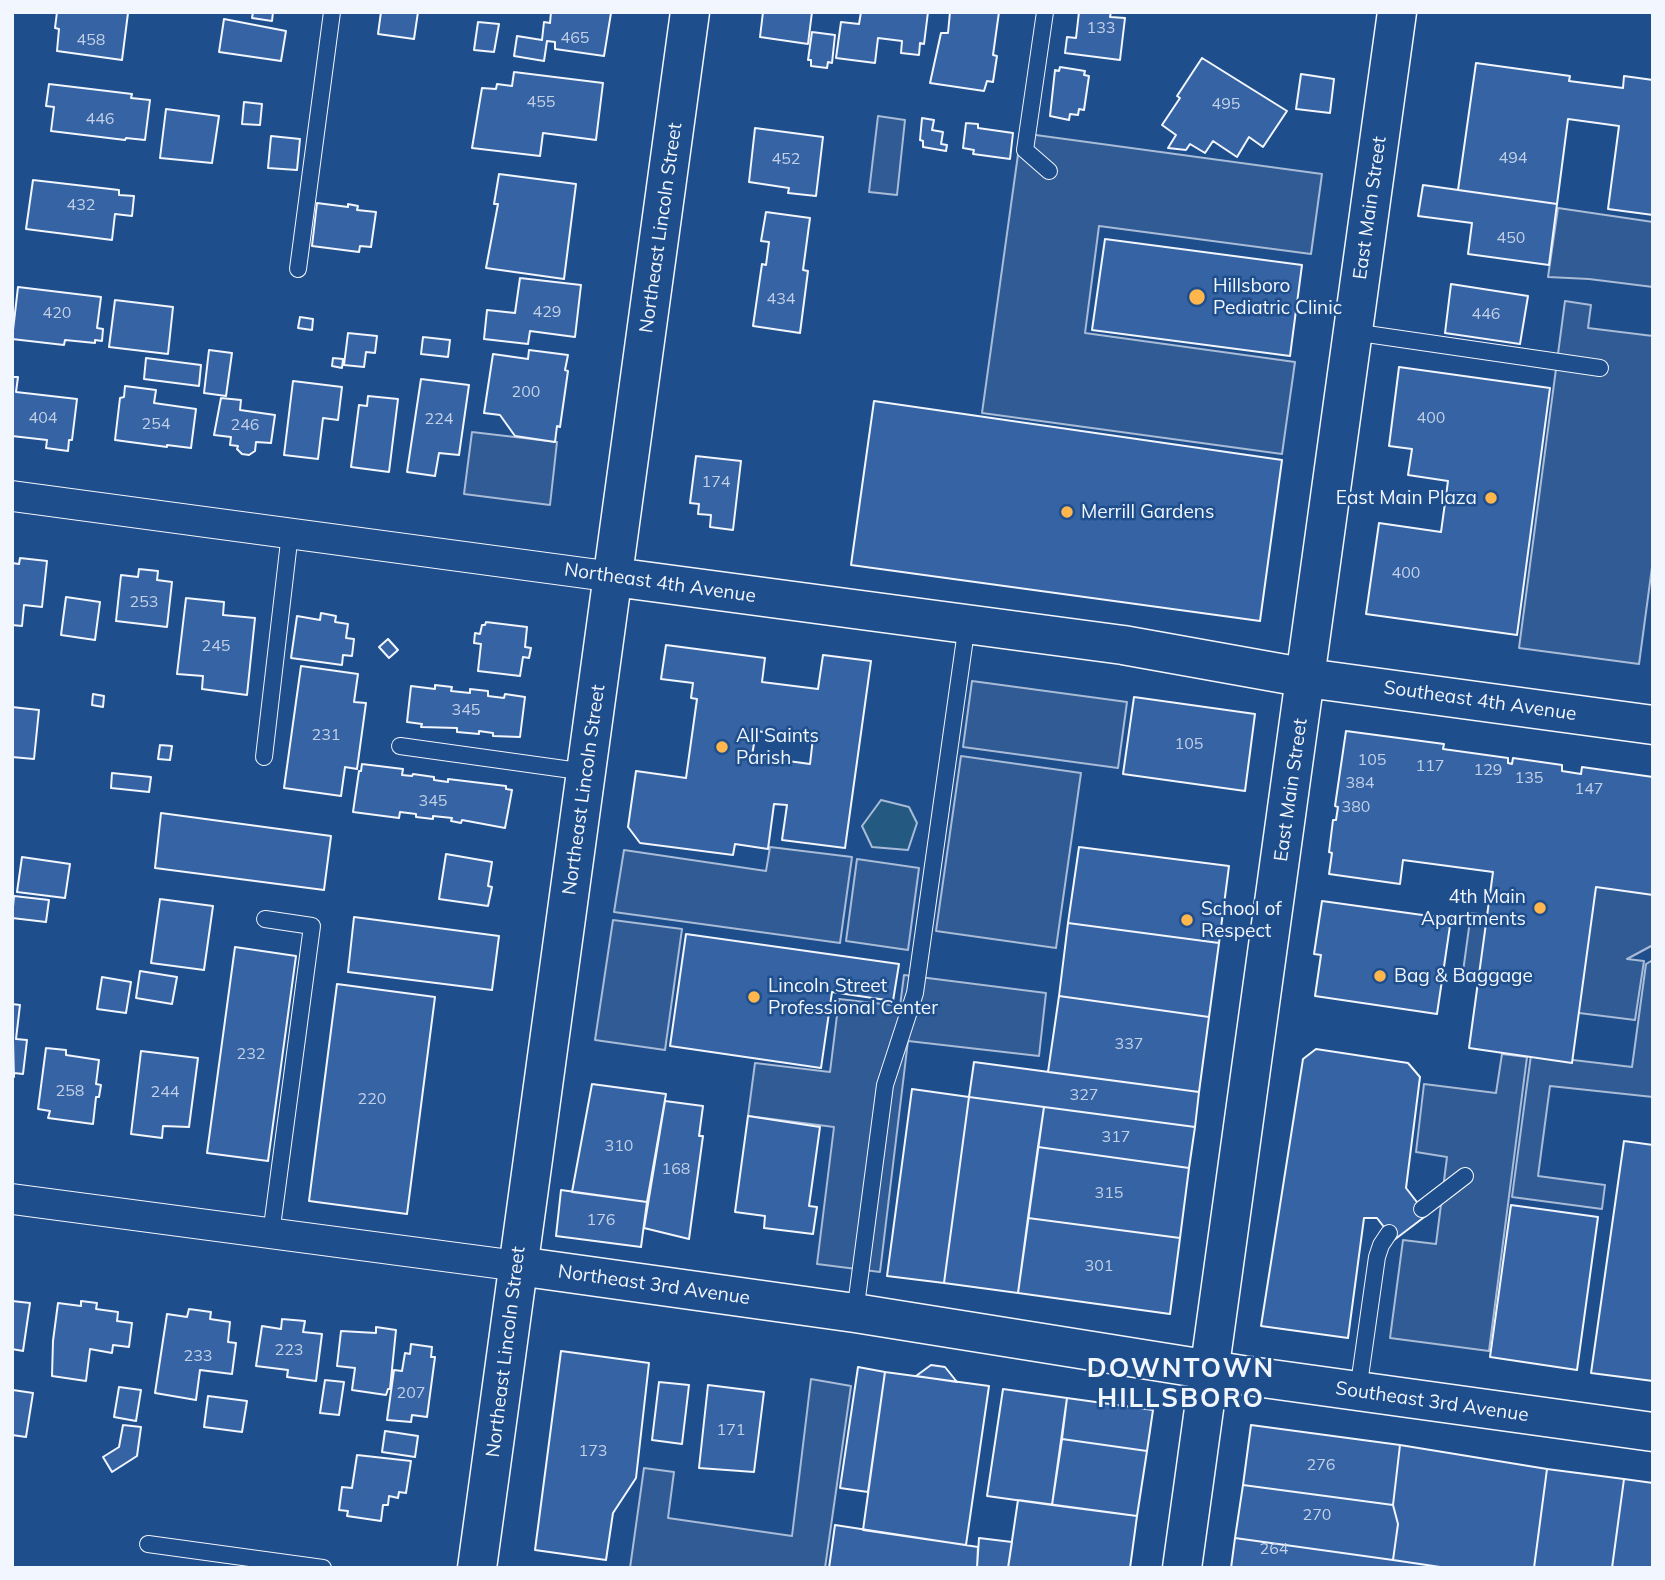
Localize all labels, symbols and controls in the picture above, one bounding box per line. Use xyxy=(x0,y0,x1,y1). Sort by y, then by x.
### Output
house number: 133 xyxy=(1087,18,1115,38)
house number: 465 xyxy=(561,28,589,48)
house number: 458 xyxy=(77,30,105,50)
house number: 455 xyxy=(527,92,555,112)
house number: 495 xyxy=(1212,94,1240,114)
house number: 446 xyxy=(86,109,114,129)
street label: Northeast Lincoln Street xyxy=(635,121,687,335)
street label: East Main Street xyxy=(1349,135,1391,281)
house number: 494 xyxy=(1499,148,1527,168)
house number: 452 xyxy=(772,149,800,169)
house number: 432 xyxy=(67,195,95,215)
house number: 450 xyxy=(1497,228,1525,248)
place label: Hillsboro Pediatric Clinic xyxy=(1213,275,1342,319)
marker: Hillsboro Pediatric Clinic xyxy=(1187,287,1207,307)
house number: 434 xyxy=(767,289,795,309)
house number: 429 xyxy=(533,302,561,322)
house number: 420 xyxy=(43,303,71,323)
house number: 446 xyxy=(1472,304,1500,324)
house number: 200 xyxy=(512,382,540,402)
house number: 404 xyxy=(29,408,57,428)
house number: 400 xyxy=(1417,408,1445,428)
house number: 224 xyxy=(425,409,453,429)
house number: 254 xyxy=(142,414,170,434)
house number: 246 xyxy=(231,415,259,435)
house number: 174 xyxy=(702,472,730,492)
place label: East Main Plaza xyxy=(1336,487,1477,509)
marker: East Main Plaza xyxy=(1483,490,1499,506)
place label: Merrill Gardens xyxy=(1081,501,1214,523)
marker: Merrill Gardens xyxy=(1059,504,1075,520)
street label: Northeast 4th Avenue xyxy=(563,558,757,608)
house number: 400 xyxy=(1392,563,1420,583)
house number: 253 xyxy=(130,592,158,612)
house number: 245 xyxy=(202,636,230,656)
street label: Southeast 4th Avenue xyxy=(1382,676,1578,726)
street label: Northeast Lincoln Street xyxy=(558,683,610,897)
house number: 345 xyxy=(452,700,480,720)
street label: East Main Street xyxy=(1270,717,1312,863)
house number: 231 xyxy=(312,725,340,745)
place label: All Saints Parish xyxy=(736,725,819,769)
house number: 105 xyxy=(1175,734,1203,754)
marker: All Saints Parish xyxy=(714,739,730,755)
house number: 105 xyxy=(1358,750,1386,770)
house number: 117 xyxy=(1416,756,1444,776)
house number: 129 xyxy=(1474,760,1502,780)
house number: 135 xyxy=(1515,768,1543,788)
house number: 384 xyxy=(1346,773,1374,793)
house number: 147 xyxy=(1575,779,1603,799)
house number: 345 xyxy=(419,791,447,811)
house number: 380 xyxy=(1342,797,1370,817)
place label: 4th Main Apartments xyxy=(1421,886,1526,930)
place label: School of Respect xyxy=(1201,898,1282,942)
marker: 4th Main Apartments xyxy=(1532,900,1548,916)
marker: School of Respect xyxy=(1179,912,1195,928)
place label: Bag & Baggage xyxy=(1394,965,1533,987)
marker: Bag & Baggage xyxy=(1372,968,1388,984)
place label: Lincoln Street Professional Center xyxy=(768,975,938,1019)
marker: Lincoln Street Professional Center xyxy=(746,989,762,1005)
house number: 337 xyxy=(1115,1034,1143,1054)
house number: 232 xyxy=(237,1044,265,1064)
house number: 258 xyxy=(56,1081,84,1101)
house number: 244 xyxy=(151,1082,179,1102)
house number: 327 xyxy=(1070,1085,1098,1105)
house number: 220 xyxy=(358,1089,386,1109)
house number: 317 xyxy=(1102,1127,1130,1147)
house number: 310 xyxy=(605,1136,633,1156)
house number: 168 xyxy=(662,1159,690,1179)
house number: 315 xyxy=(1095,1183,1123,1203)
house number: 176 xyxy=(587,1210,615,1230)
street label: Northeast Lincoln Street xyxy=(482,1245,530,1459)
house number: 301 xyxy=(1085,1256,1113,1276)
street label: Northeast 3rd Avenue xyxy=(557,1260,751,1310)
house number: 223 xyxy=(275,1340,303,1360)
house number: 233 xyxy=(184,1346,212,1366)
district label: DOWNTOWN HILLSBORO xyxy=(1088,1353,1274,1414)
street label: Southeast 3rd Avenue xyxy=(1334,1377,1530,1427)
house number: 207 xyxy=(397,1383,425,1403)
house number: 171 xyxy=(717,1420,745,1440)
house number: 173 xyxy=(579,1441,607,1461)
house number: 276 xyxy=(1307,1455,1335,1475)
house number: 270 xyxy=(1303,1505,1331,1525)
house number: 264 xyxy=(1260,1539,1288,1559)

